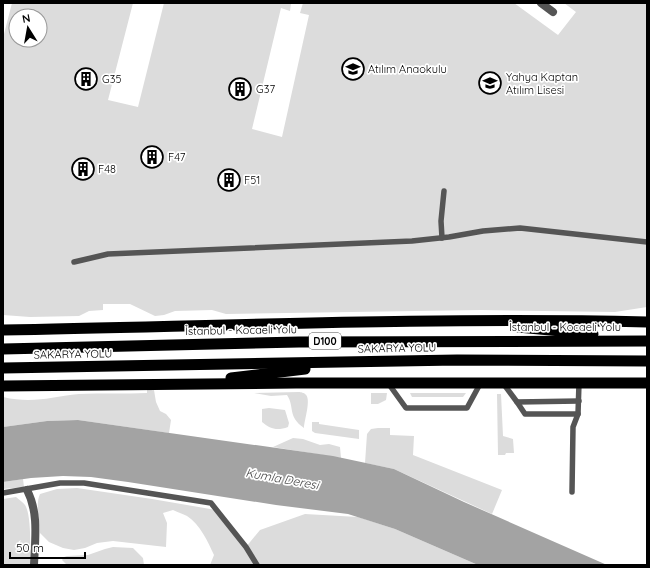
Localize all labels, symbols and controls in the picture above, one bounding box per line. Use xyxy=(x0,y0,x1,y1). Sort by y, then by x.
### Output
north arrow xyxy=(8,8,48,48)
text: N xyxy=(21,11,31,26)
school or university icon: Atılım Anaokulu xyxy=(340,56,366,82)
place label: Atılım Anaokulu xyxy=(368,62,447,76)
building icon: G35 xyxy=(73,66,99,92)
school or university icon: Yahya Kaptan Atılım Lisesi xyxy=(477,70,503,96)
place label: Yahya Kaptan Atılım Lisesi xyxy=(506,70,578,97)
place label: G35 xyxy=(102,72,121,86)
building icon: G37 xyxy=(227,76,253,102)
place label: G37 xyxy=(256,82,275,96)
building icon: F47 xyxy=(139,144,165,170)
place label: F47 xyxy=(168,150,186,164)
building icon: F48 xyxy=(70,156,96,182)
place label: F48 xyxy=(98,162,116,176)
building icon: F51 xyxy=(216,167,242,193)
place label: F51 xyxy=(244,173,260,187)
street label: İstanbul - Kocaeli Yolu xyxy=(509,320,621,334)
street label: İstanbul - Kocaeli Yolu xyxy=(185,322,297,338)
road number: D100 xyxy=(309,333,341,349)
street label: SAKARYA YOLU xyxy=(358,340,436,356)
street label: SAKARYA YOLU xyxy=(34,346,112,362)
water label: Kumla Deresi xyxy=(244,465,321,493)
scale bar xyxy=(10,534,85,560)
text: 50 m xyxy=(16,540,44,555)

